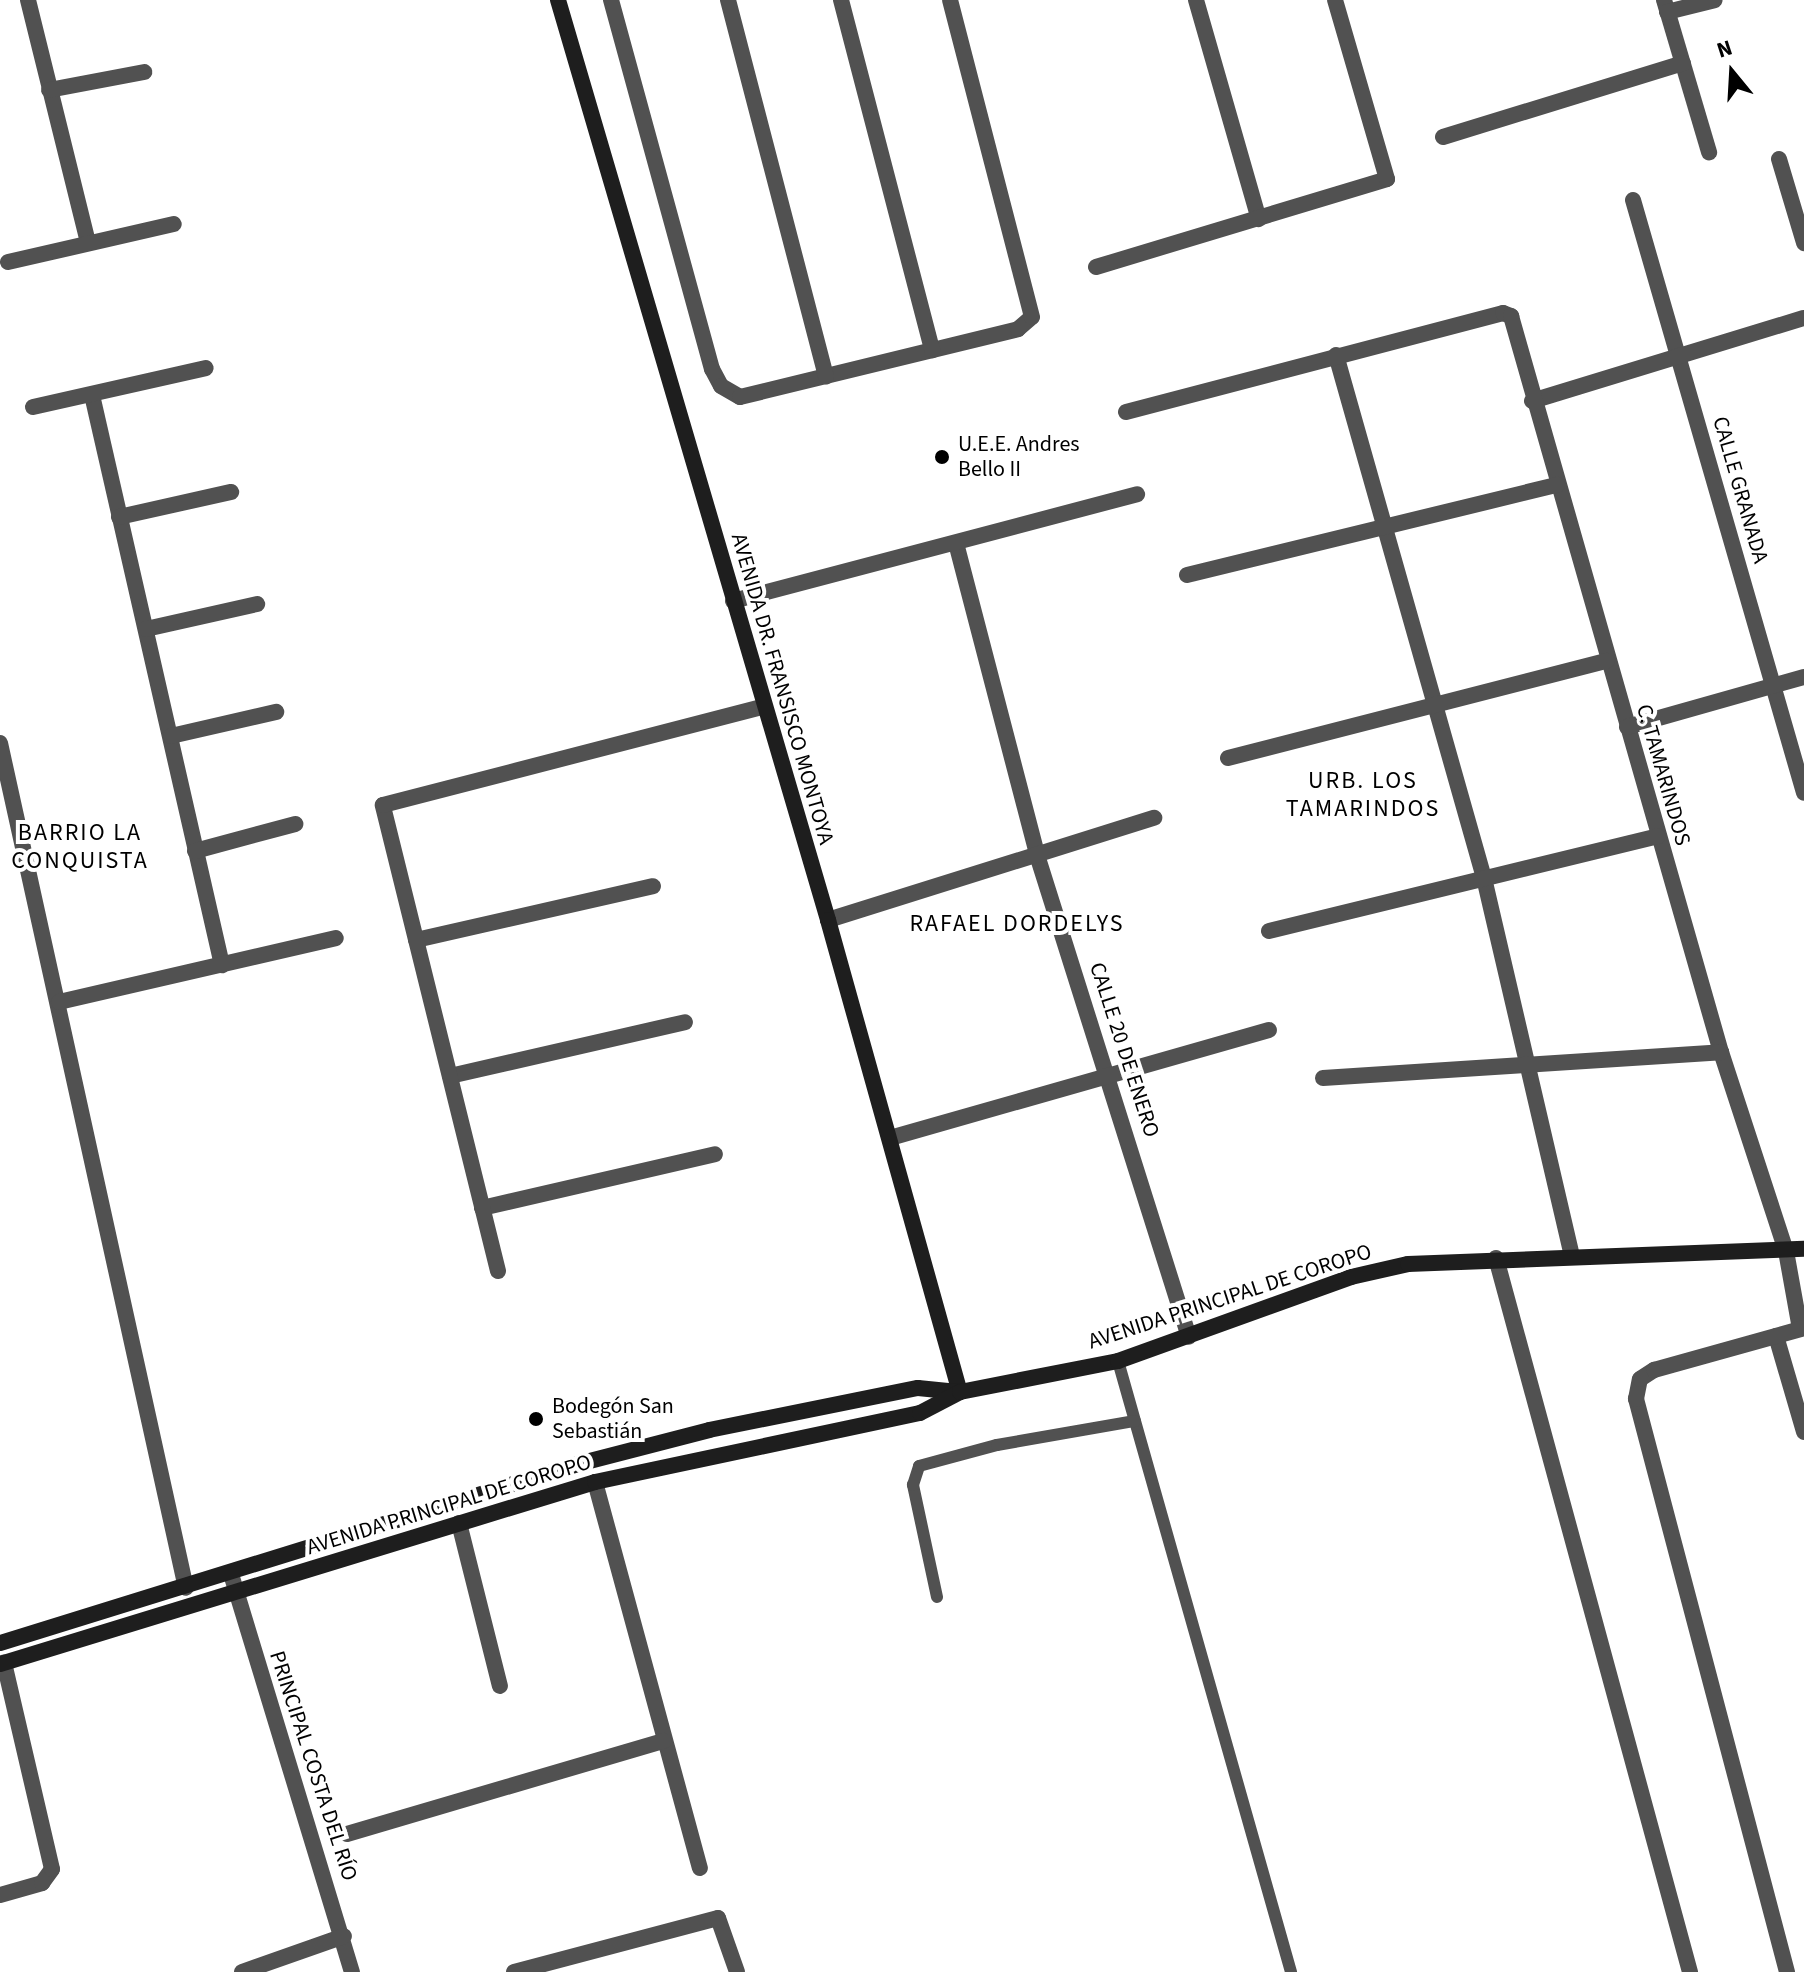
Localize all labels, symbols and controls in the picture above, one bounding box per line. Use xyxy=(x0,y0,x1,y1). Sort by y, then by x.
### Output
north arrow xyxy=(1692,32,1772,112)
text: N xyxy=(1713,32,1736,67)
street label: CALLE GRANADA xyxy=(1706,414,1774,566)
place label: U.E.E. Andres Bello II xyxy=(958,431,1080,482)
marker: U.E.E. Andres Bello II xyxy=(933,448,951,466)
street label: AVENIDA DR. FRANSISCO MONTOYA xyxy=(725,530,839,848)
street label: C. TAMARINDOS xyxy=(1630,701,1696,849)
district label: URB. LOS TAMARINDOS xyxy=(1286,767,1440,823)
district label: BARRIO LA CONQUISTA xyxy=(11,819,149,875)
district label: RAFAEL DORDELYS xyxy=(909,910,1125,938)
street label: CALLE 20 DE ENERO xyxy=(1083,959,1165,1141)
street label: AVENIDA PRINCIPAL DE COROPO xyxy=(1085,1239,1375,1355)
place label: Bodegón San Sebastián xyxy=(552,1393,674,1444)
marker: Bodegón San Sebastián xyxy=(527,1410,545,1428)
street label: AVENIDA PRINCIPAL DE COROPO xyxy=(303,1449,595,1561)
street label: PRINCIPAL COSTA DEL RÍO xyxy=(263,1648,363,1884)

